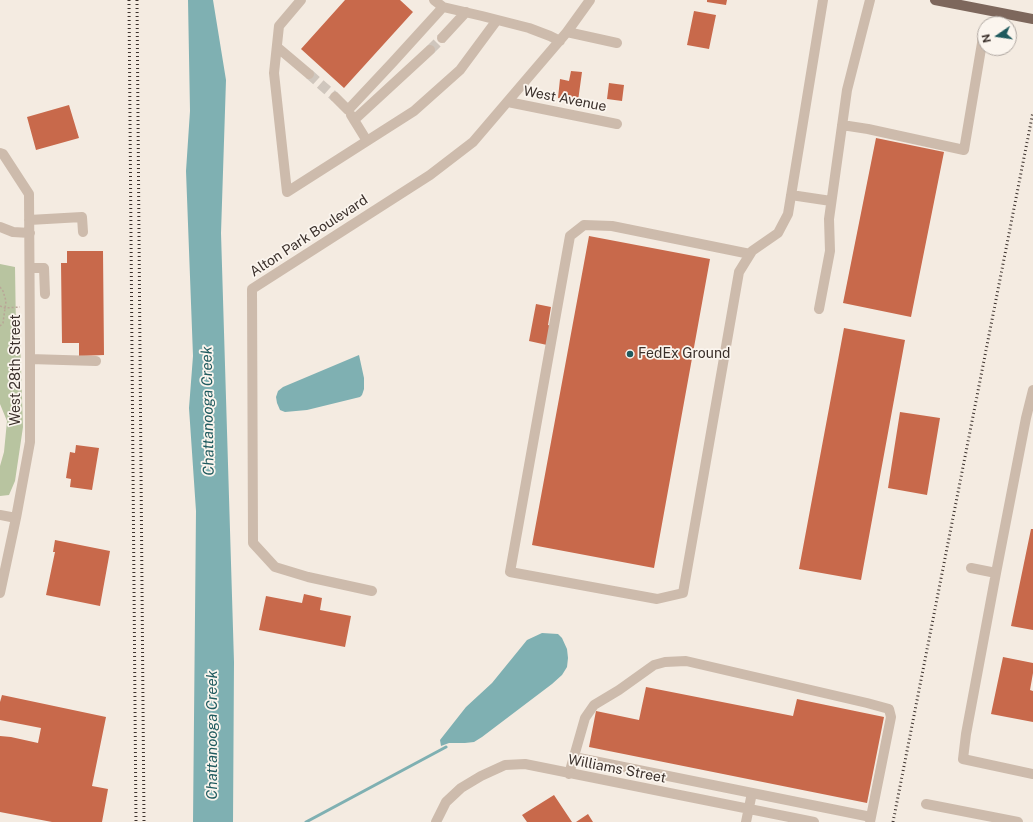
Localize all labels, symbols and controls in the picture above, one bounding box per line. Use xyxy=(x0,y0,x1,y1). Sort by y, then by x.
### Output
north arrow xyxy=(977,16,1017,56)
text: N xyxy=(979,33,993,44)
street label: West Avenue xyxy=(522,83,608,115)
street label: Alton Park Boulevard xyxy=(247,192,371,280)
street label: West 28th Street xyxy=(8,314,24,426)
water label: Chattanooga Creek xyxy=(198,346,218,476)
place label: FedEx Ground xyxy=(638,346,730,362)
marker: FedEx Ground xyxy=(625,349,635,359)
water label: Chattanooga Creek xyxy=(203,670,221,800)
street label: Williams Street xyxy=(566,751,668,787)

